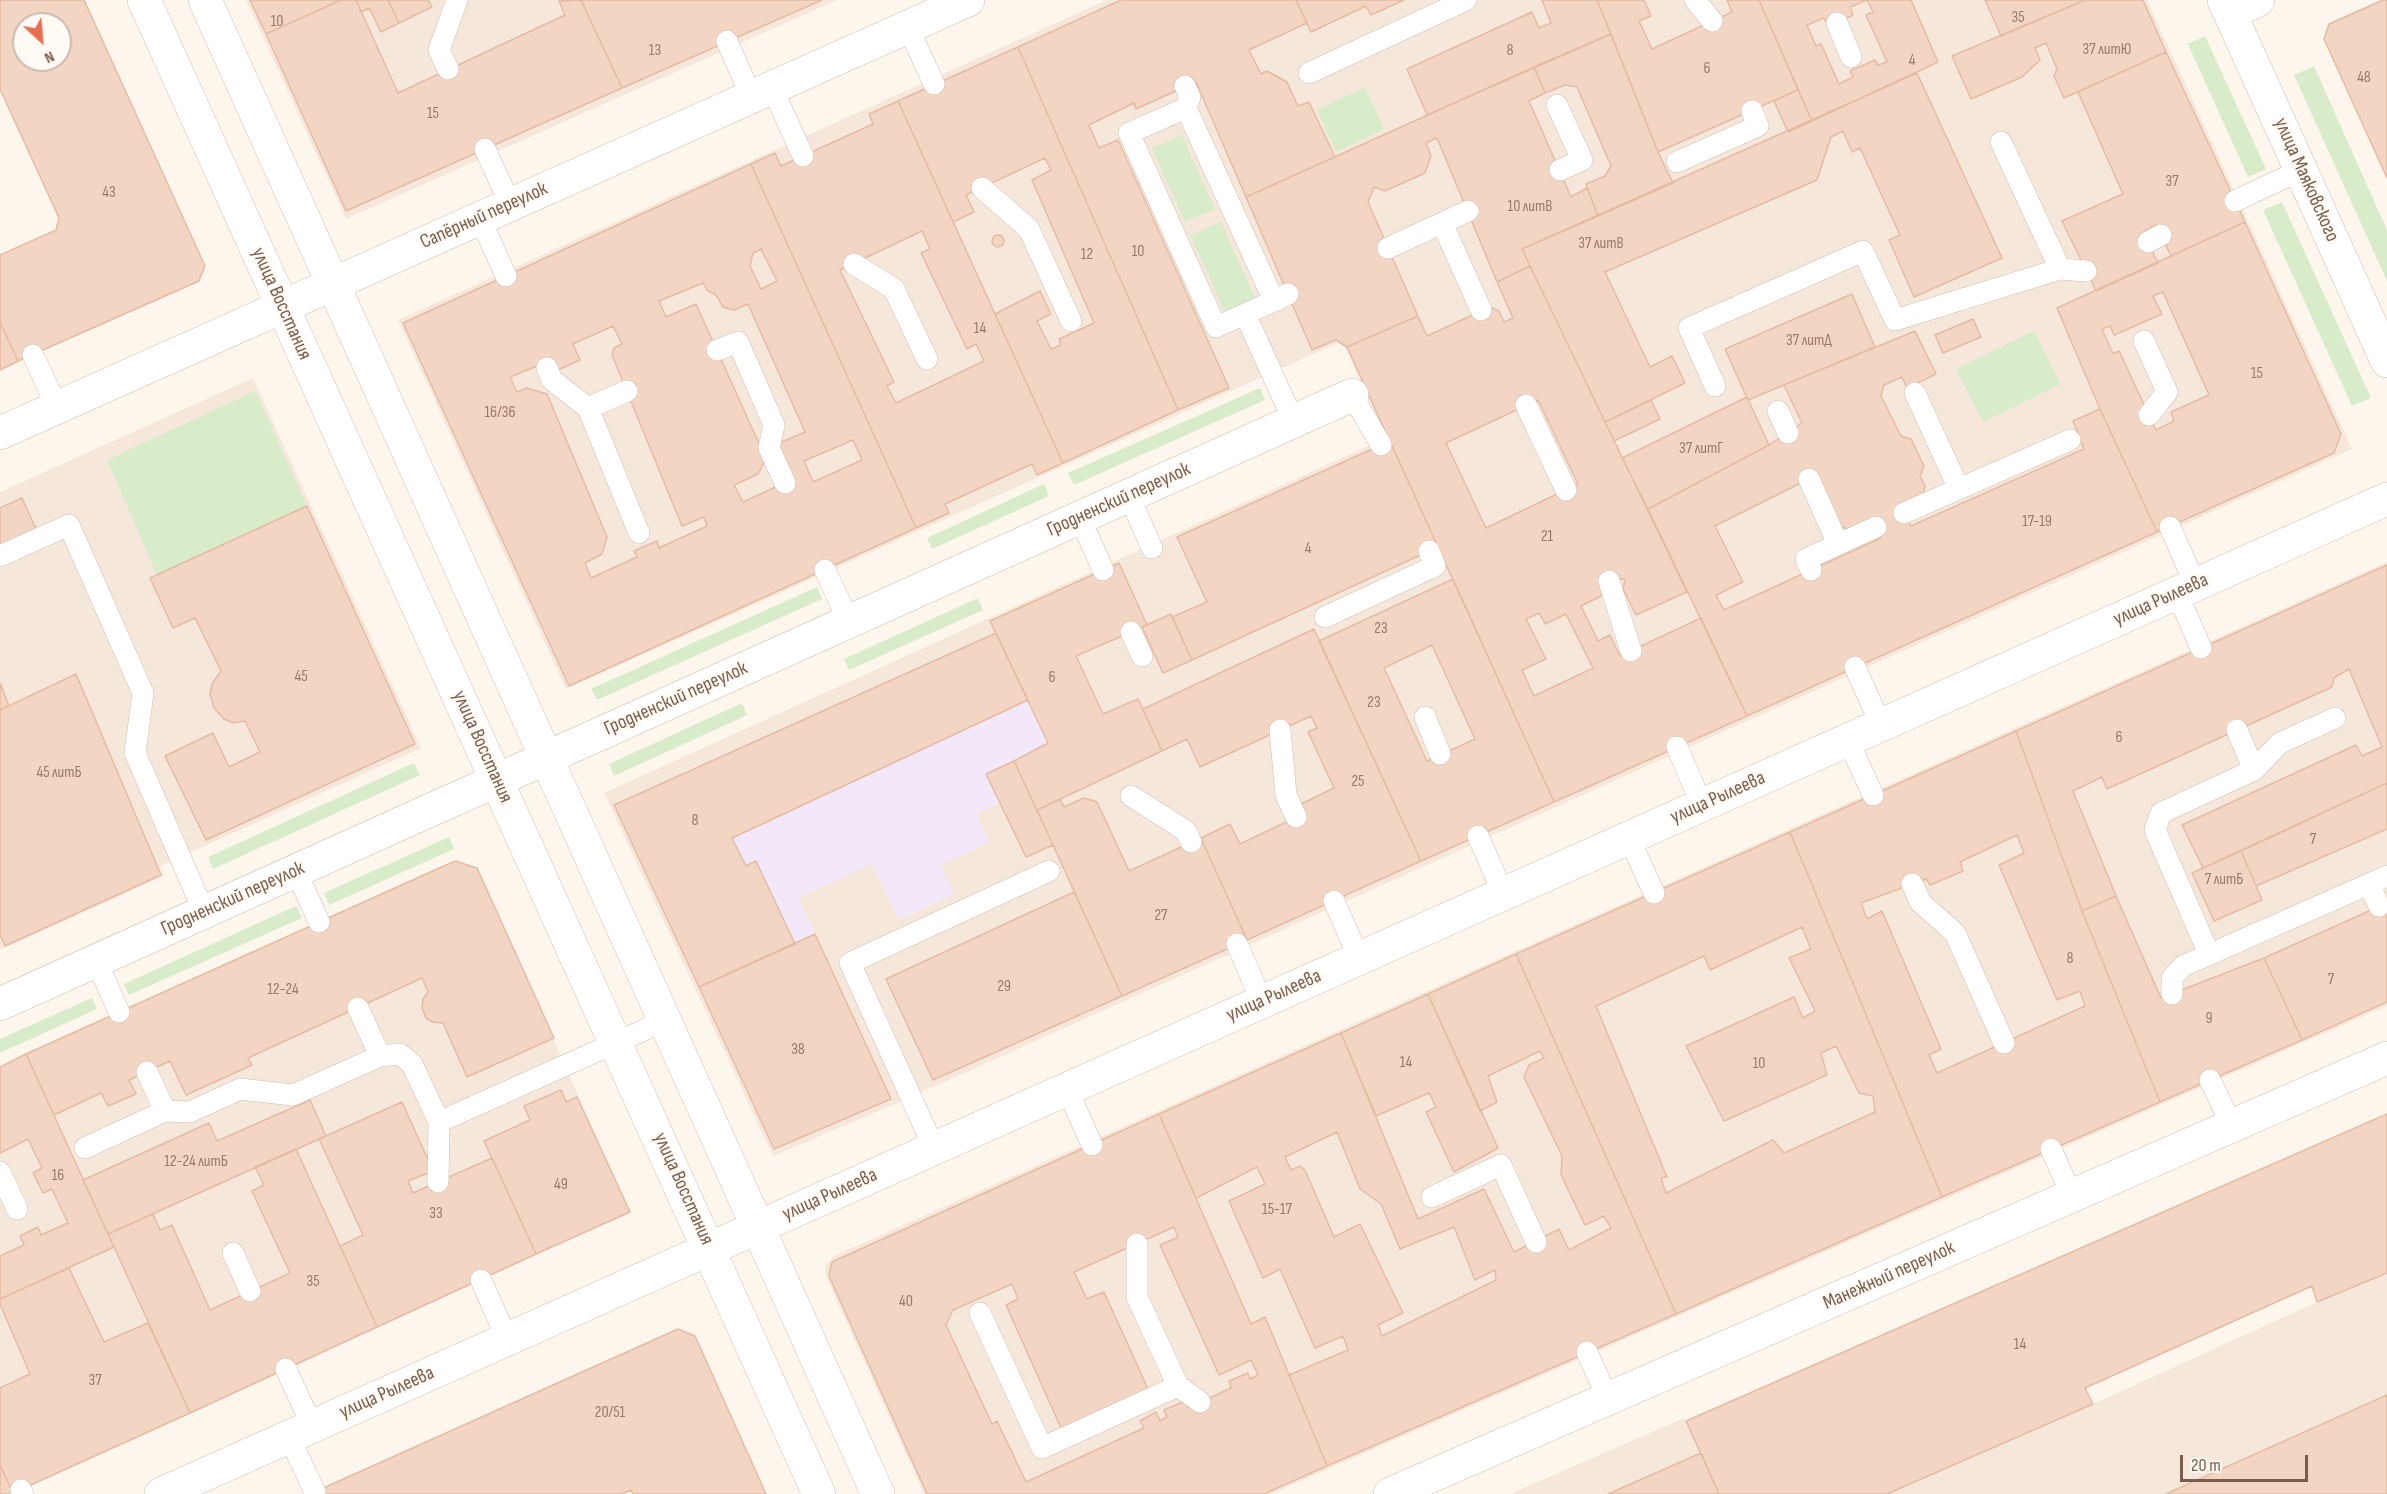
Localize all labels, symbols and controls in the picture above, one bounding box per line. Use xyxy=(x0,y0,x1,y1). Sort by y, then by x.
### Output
house number: 35 xyxy=(2011,8,2025,28)
north arrow xyxy=(12,12,72,72)
house number: 10 xyxy=(271,12,283,32)
house number: 37 литЮ xyxy=(2083,40,2131,60)
house number: 13 xyxy=(649,41,661,61)
house number: 8 xyxy=(1506,41,1514,61)
text: N xyxy=(41,46,57,67)
house number: 4 xyxy=(1909,51,1915,71)
house number: 6 xyxy=(1703,59,1711,79)
house number: 48 xyxy=(2357,68,2371,88)
house number: 15 xyxy=(427,104,439,124)
street label: улица Маяковского xyxy=(2268,114,2344,246)
house number: 37 xyxy=(2165,172,2179,192)
street label: Сапёрный переулок xyxy=(417,177,551,255)
house number: 43 xyxy=(102,183,116,203)
house number: 10 литВ xyxy=(1508,197,1552,217)
house number: 37 литВ xyxy=(1578,234,1624,254)
house number: 10 xyxy=(1132,242,1144,262)
street label: улица Восстания xyxy=(246,244,316,364)
house number: 12 xyxy=(1081,245,1093,265)
house number: 14 xyxy=(974,319,986,339)
house number: 37 литД xyxy=(1786,331,1832,351)
house number: 15 xyxy=(2251,364,2263,384)
house number: 16/36 xyxy=(485,403,515,423)
house number: 37 литГ xyxy=(1679,439,1723,459)
street label: Гродненский переулок xyxy=(1044,458,1194,542)
house number: 17-19 xyxy=(2022,512,2052,532)
house number: 21 xyxy=(1541,527,1553,547)
house number: 4 xyxy=(1305,539,1311,559)
street label: улица Рылеева xyxy=(2110,568,2212,632)
house number: 23 xyxy=(1374,619,1388,639)
street label: Гродненский переулок xyxy=(601,657,751,741)
house number: 45 xyxy=(294,667,308,687)
house number: 6 xyxy=(1048,668,1056,688)
street label: улица Восстания xyxy=(447,687,517,807)
house number: 23 xyxy=(1367,693,1381,713)
house number: 6 xyxy=(2115,728,2123,748)
house number: 45 литБ xyxy=(36,763,82,783)
street label: улица Рылеева xyxy=(1667,766,1769,830)
house number: 25 xyxy=(1351,772,1365,792)
house number: 8 xyxy=(691,811,699,831)
house number: 7 xyxy=(2310,830,2316,850)
street label: Гродненский переулок xyxy=(158,857,308,941)
house number: 7 литБ xyxy=(2205,870,2243,890)
house number: 27 xyxy=(1154,906,1168,926)
house number: 8 xyxy=(2066,949,2074,969)
street label: улица Рылеева xyxy=(1223,964,1325,1028)
house number: 7 xyxy=(2328,970,2334,990)
house number: 29 xyxy=(997,977,1011,997)
house number: 12-24 xyxy=(267,980,299,1000)
house number: 9 xyxy=(2205,1009,2213,1029)
house number: 38 xyxy=(791,1040,805,1060)
house number: 14 xyxy=(1400,1053,1412,1073)
house number: 10 xyxy=(1753,1054,1765,1074)
street label: улица Восстания xyxy=(648,1129,718,1249)
house number: 12-24 литБ xyxy=(164,1152,228,1172)
street label: улица Рылеева xyxy=(779,1163,881,1227)
house number: 16 xyxy=(52,1166,64,1186)
house number: 49 xyxy=(554,1175,568,1195)
house number: 15-17 xyxy=(1262,1200,1292,1220)
house number: 33 xyxy=(429,1204,443,1224)
street label: Манежный переулок xyxy=(1819,1236,1959,1316)
house number: 35 xyxy=(306,1272,320,1292)
house number: 40 xyxy=(899,1292,913,1312)
house number: 14 xyxy=(2014,1335,2026,1355)
street label: улица Рылеева xyxy=(336,1361,438,1425)
house number: 37 xyxy=(88,1371,102,1391)
house number: 20/51 xyxy=(595,1403,625,1423)
scale bar xyxy=(2183,1443,2310,1481)
text: 20 m xyxy=(2191,1455,2221,1476)

